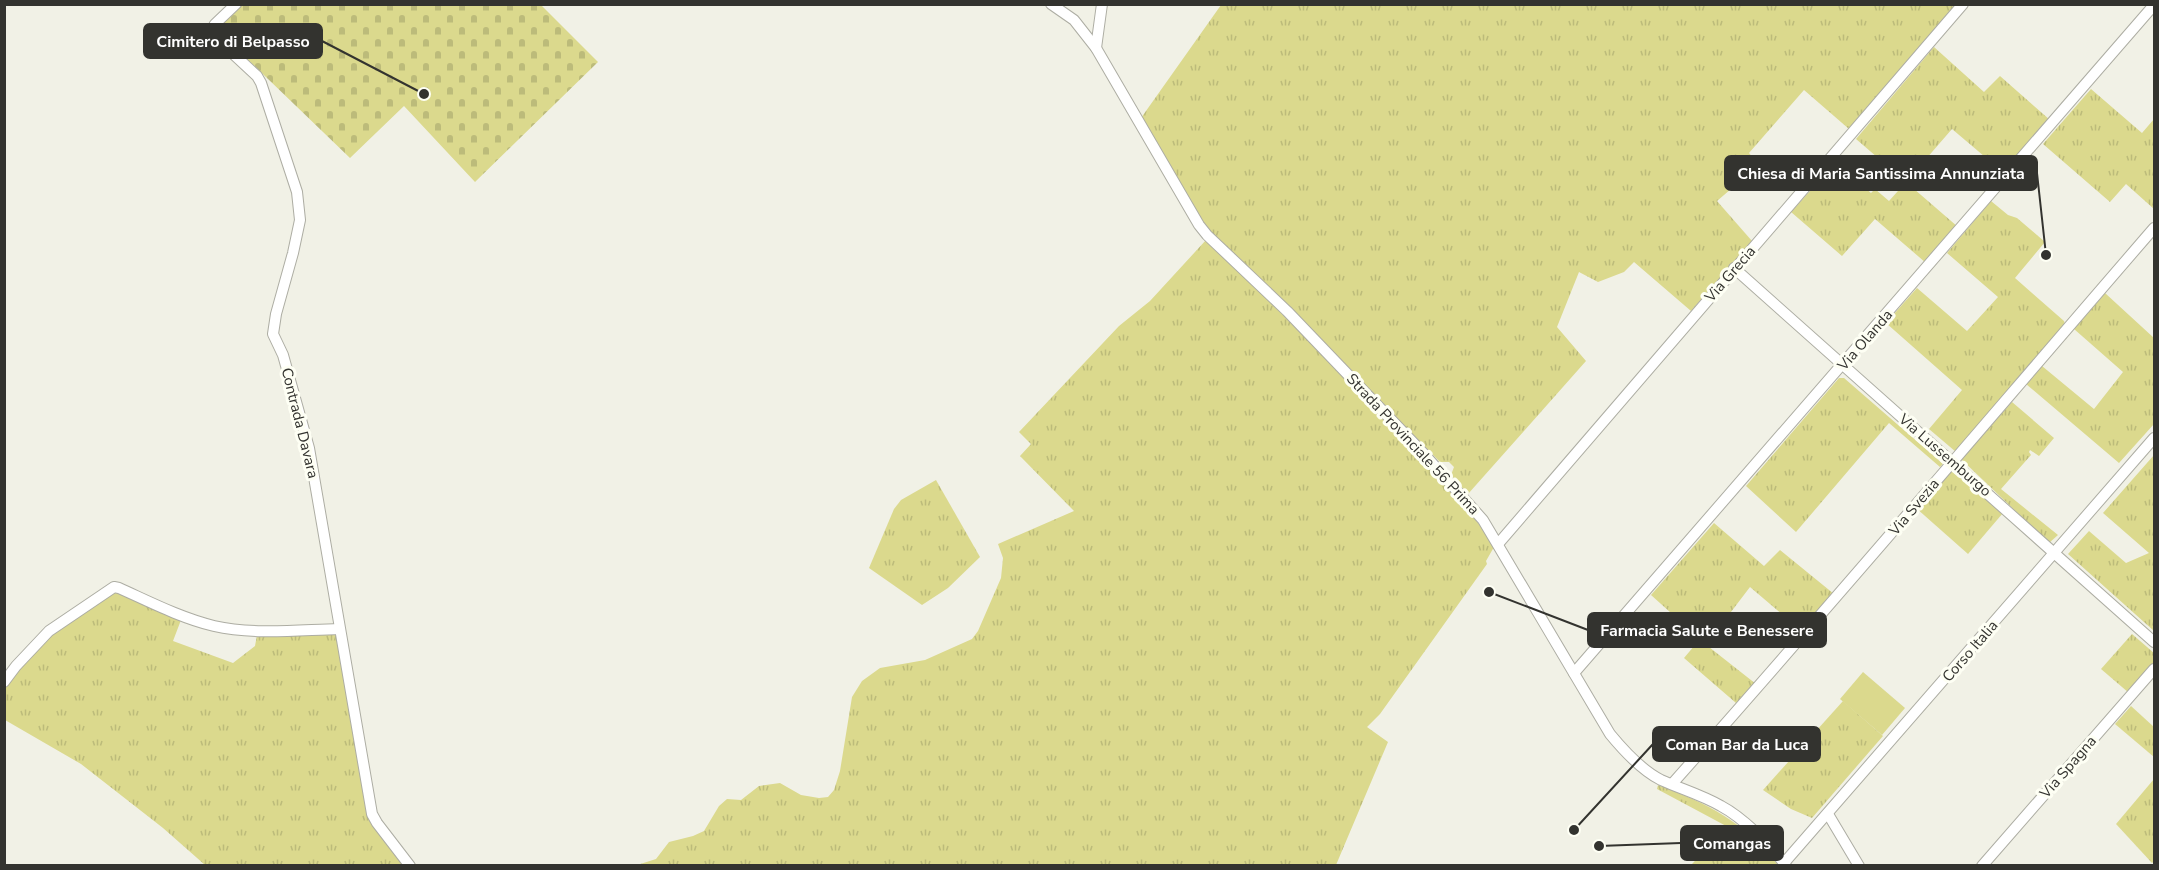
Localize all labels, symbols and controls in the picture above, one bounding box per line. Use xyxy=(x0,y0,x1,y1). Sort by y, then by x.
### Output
callout: Cimitero di Belpasso xyxy=(144,24,322,58)
text: Cimitero di Belpasso xyxy=(156,31,310,53)
callout: Chiesa di Maria Santissima Annunziata xyxy=(1725,156,2037,190)
text: Chiesa di Maria Santissima Annunziata xyxy=(1737,163,2025,185)
street label: Via Grecia xyxy=(1699,242,1760,307)
street label: Via Olanda xyxy=(1832,305,1897,376)
street label: Contrada Davara xyxy=(277,366,323,480)
street label: Strada Provinciale 56 Prima xyxy=(1342,369,1484,519)
street label: Via Lussemburgo xyxy=(1894,408,1996,501)
street label: Via Svezia xyxy=(1884,474,1944,541)
callout: Farmacia Salute e Benessere xyxy=(1588,613,1826,647)
street label: Corso Italia xyxy=(1938,616,2002,686)
text: Farmacia Salute e Benessere xyxy=(1600,620,1814,642)
callout: Coman Bar da Luca xyxy=(1653,727,1820,761)
street label: Via Spagna xyxy=(2035,731,2101,803)
text: Coman Bar da Luca xyxy=(1665,734,1809,756)
callout: Comangas xyxy=(1681,826,1783,860)
text: Comangas xyxy=(1693,833,1771,855)

